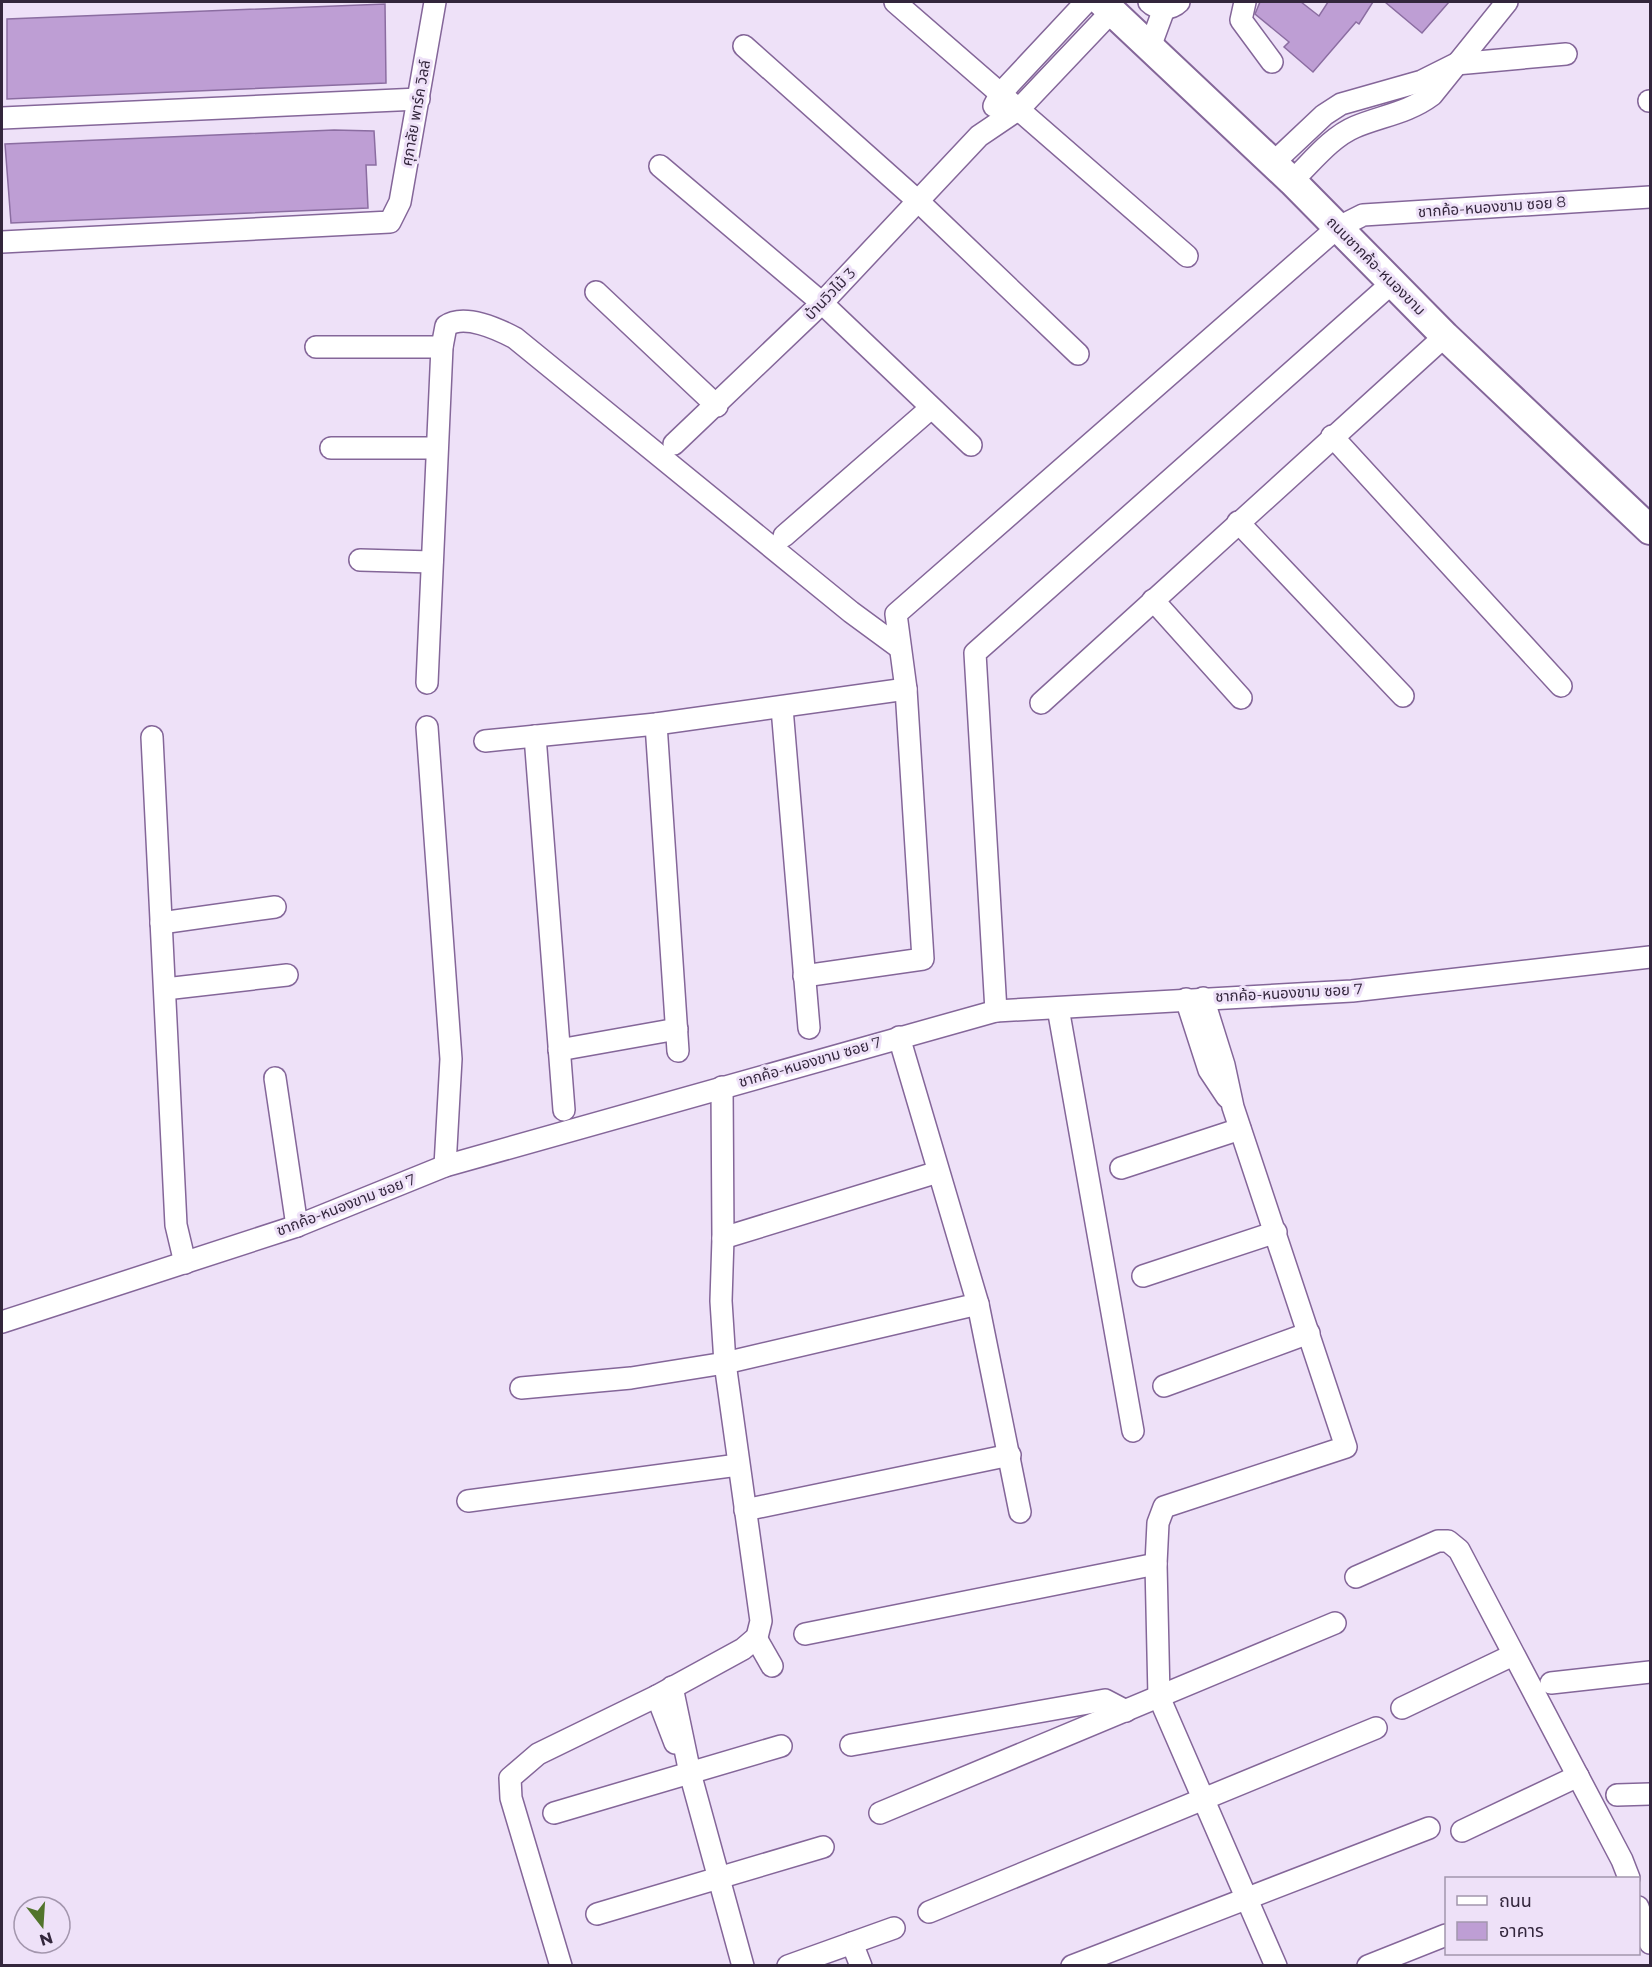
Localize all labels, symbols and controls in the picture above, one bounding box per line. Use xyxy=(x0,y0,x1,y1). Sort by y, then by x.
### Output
street label: ศุภาลัย พาร์ค วิลล์ xyxy=(397,58,434,167)
street label: ชากค้อ-หนองขาม ซอย 8 xyxy=(1417,192,1567,221)
street label: ถนนชากค้อ-หนองขาม xyxy=(1323,212,1430,319)
street label: บ้านวิวไม้ 3 xyxy=(800,264,859,324)
street label: ชากค้อ-หนองขาม ซอย 7 xyxy=(1215,979,1363,1006)
street label: ชากค้อ-หนองขาม ซอย 7 xyxy=(736,1032,884,1091)
street label: ชากค้อ-หนองขาม ซอย 7 xyxy=(274,1169,418,1240)
legend xyxy=(1445,1877,1640,1955)
text: ถนน xyxy=(1499,1890,1532,1912)
north arrow xyxy=(12,1895,72,1955)
text: อาคาร xyxy=(1499,1920,1544,1942)
text: N xyxy=(37,1928,55,1950)

